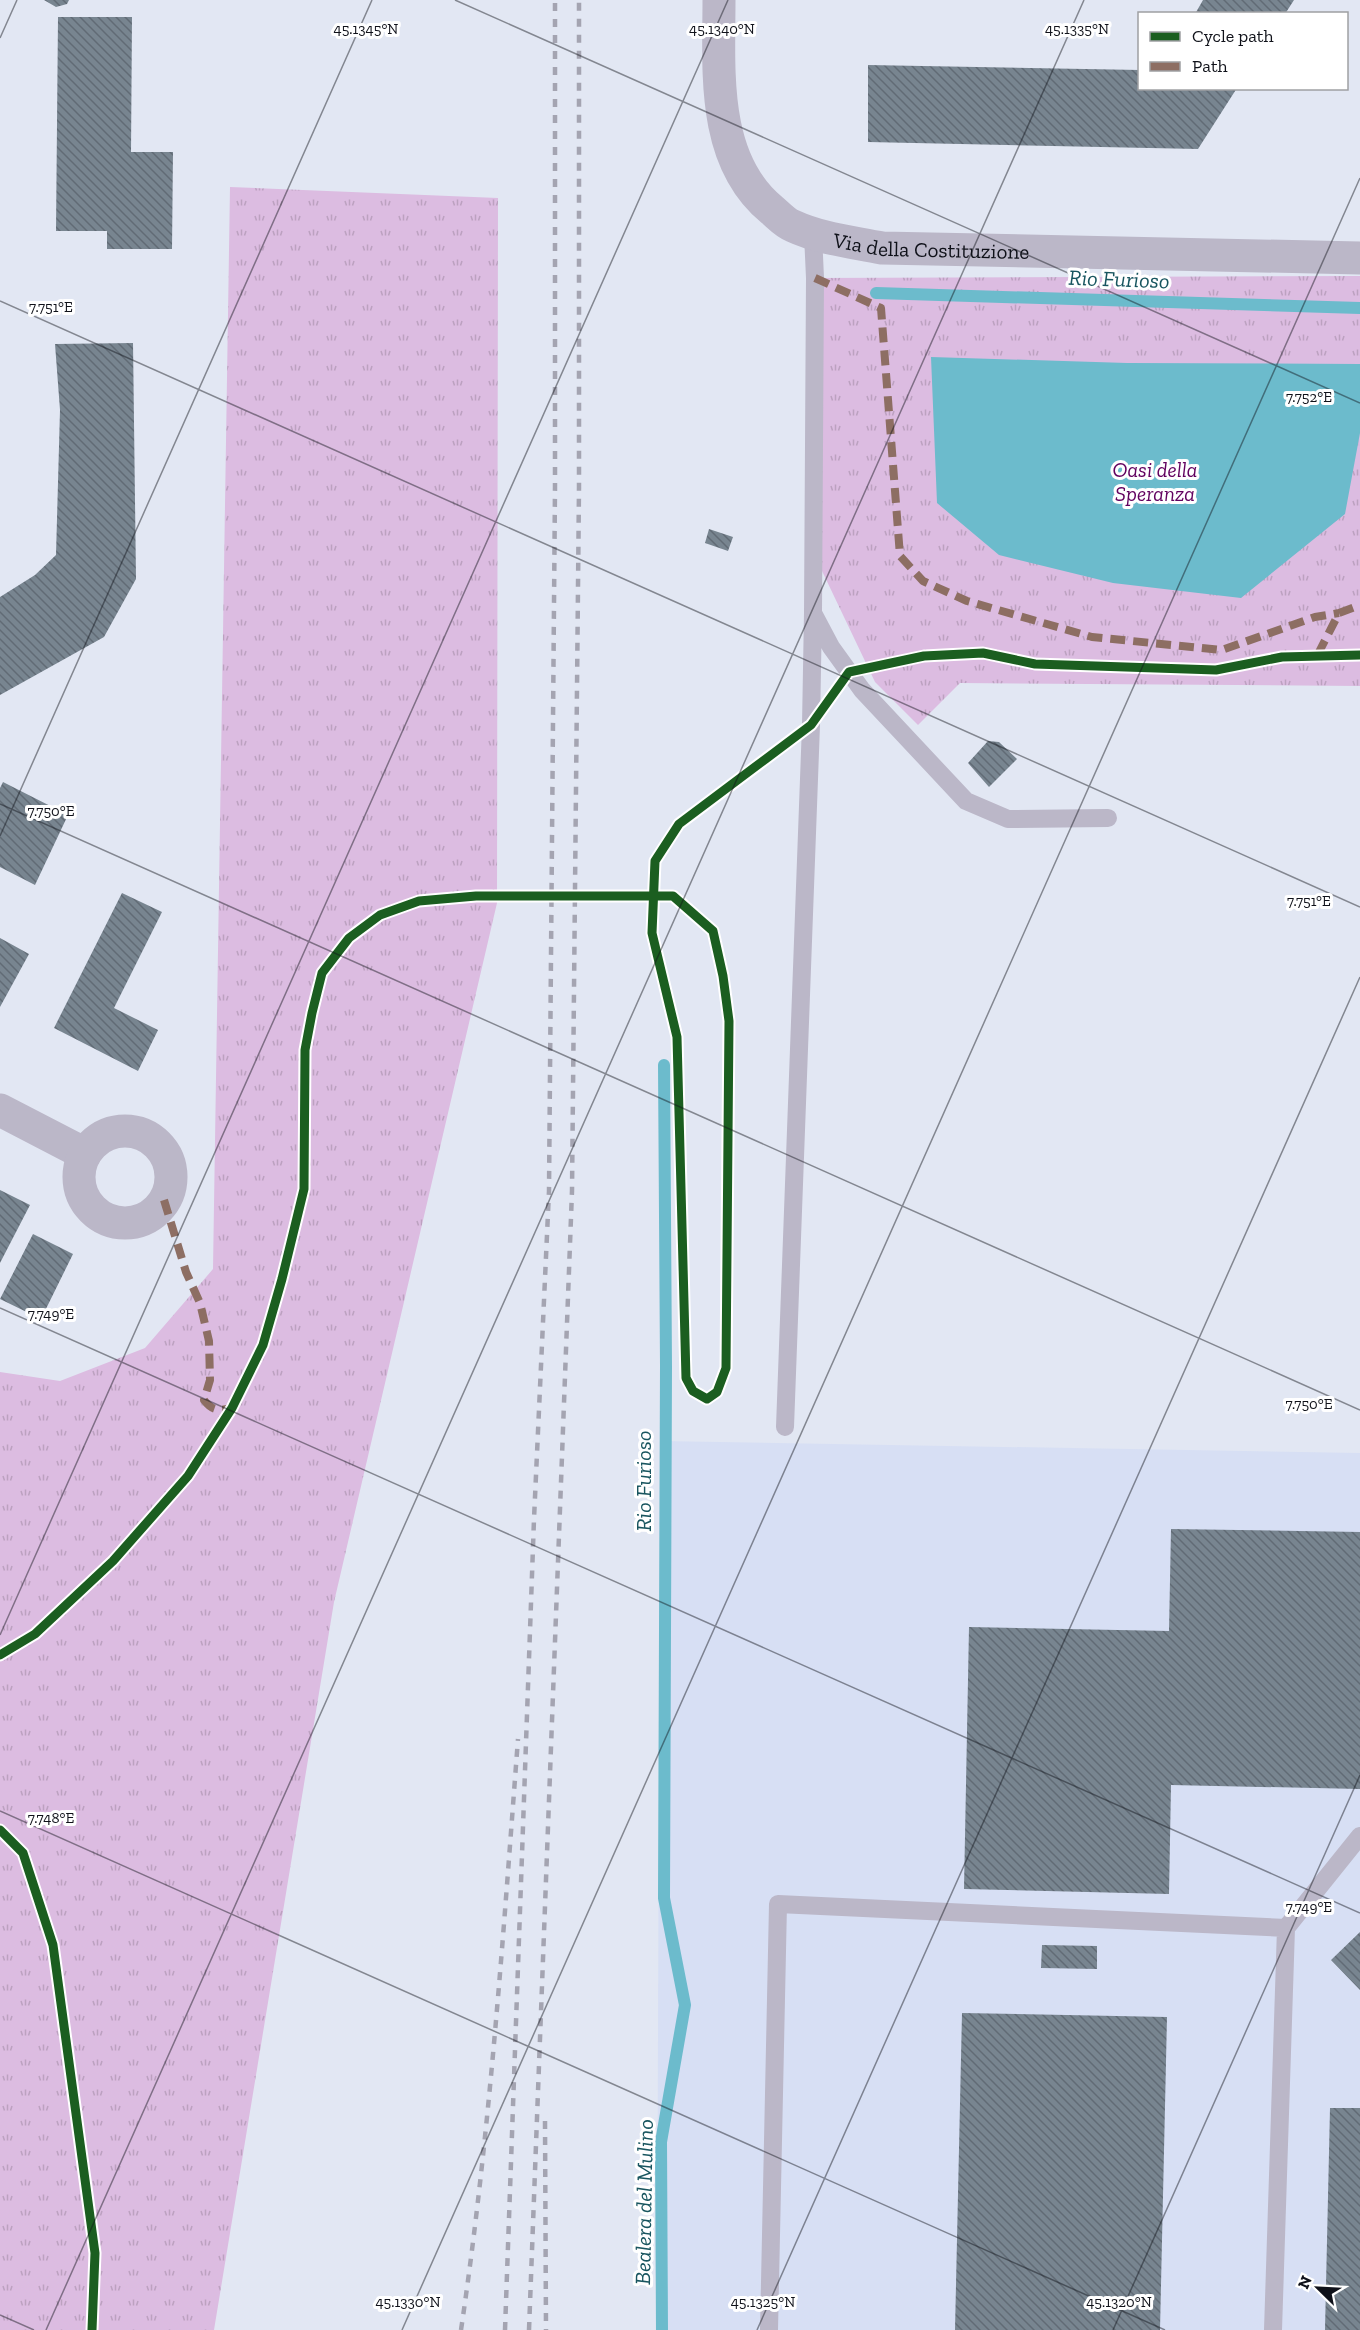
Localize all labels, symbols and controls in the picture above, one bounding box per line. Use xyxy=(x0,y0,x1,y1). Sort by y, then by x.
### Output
legend xyxy=(1138,12,1348,90)
text: 45.1345°N xyxy=(334,20,398,38)
text: 45.1340°N xyxy=(689,20,755,38)
text: 45.1335°N xyxy=(1045,20,1109,38)
text: Cycle path xyxy=(1192,25,1274,47)
text: Path xyxy=(1192,55,1228,77)
street label: Via della Costituzione xyxy=(830,226,1030,264)
water label: Rio Furioso xyxy=(1068,264,1170,294)
text: 7.751°E xyxy=(29,298,73,316)
text: 7.752°E xyxy=(1286,388,1332,406)
park label: Oasi della Speranza xyxy=(1113,457,1197,506)
text: 7.750°E xyxy=(28,802,75,820)
text: 7.751°E xyxy=(1287,892,1331,910)
text: 7.749°E xyxy=(28,1305,74,1323)
text: 7.750°E xyxy=(1286,1395,1333,1413)
water label: Rio Furioso xyxy=(630,1430,657,1532)
text: 7.748°E xyxy=(28,1809,74,1827)
text: 7.749°E xyxy=(1286,1898,1332,1916)
water label: Bealera del Mulino xyxy=(629,2119,659,2285)
north arrow xyxy=(1288,2258,1348,2318)
text: N xyxy=(1294,2273,1316,2292)
text: 45.1330°N xyxy=(375,2293,441,2311)
text: 45.1325°N xyxy=(731,2293,795,2311)
text: 45.1320°N xyxy=(1086,2293,1152,2311)

